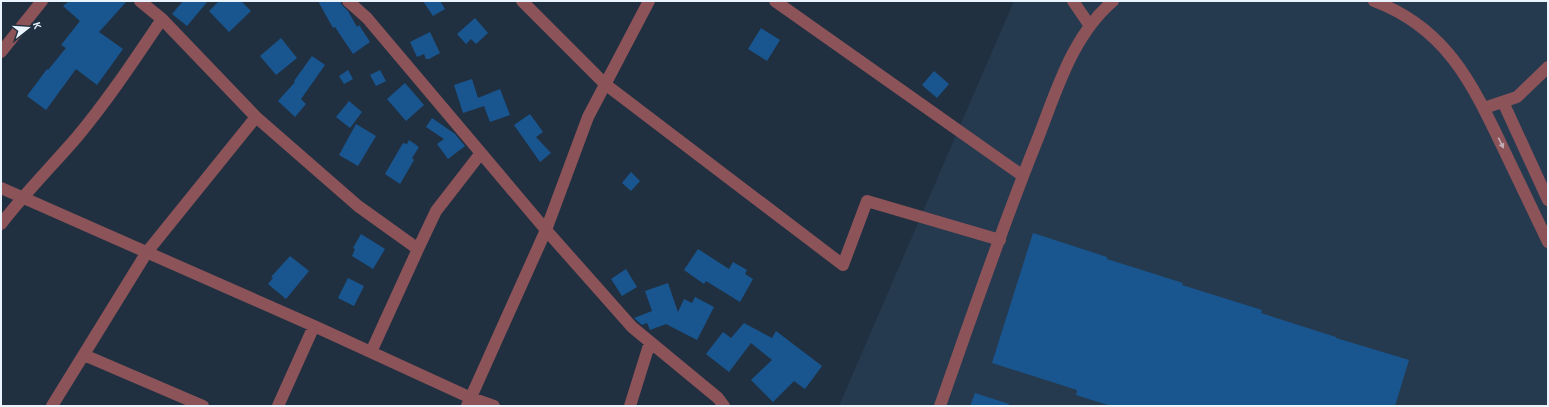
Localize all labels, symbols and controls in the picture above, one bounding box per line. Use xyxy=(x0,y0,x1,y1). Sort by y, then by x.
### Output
north arrow xyxy=(8,8,48,48)
text: K xyxy=(31,21,43,30)
one-way arrow xyxy=(1498,138,1504,149)

